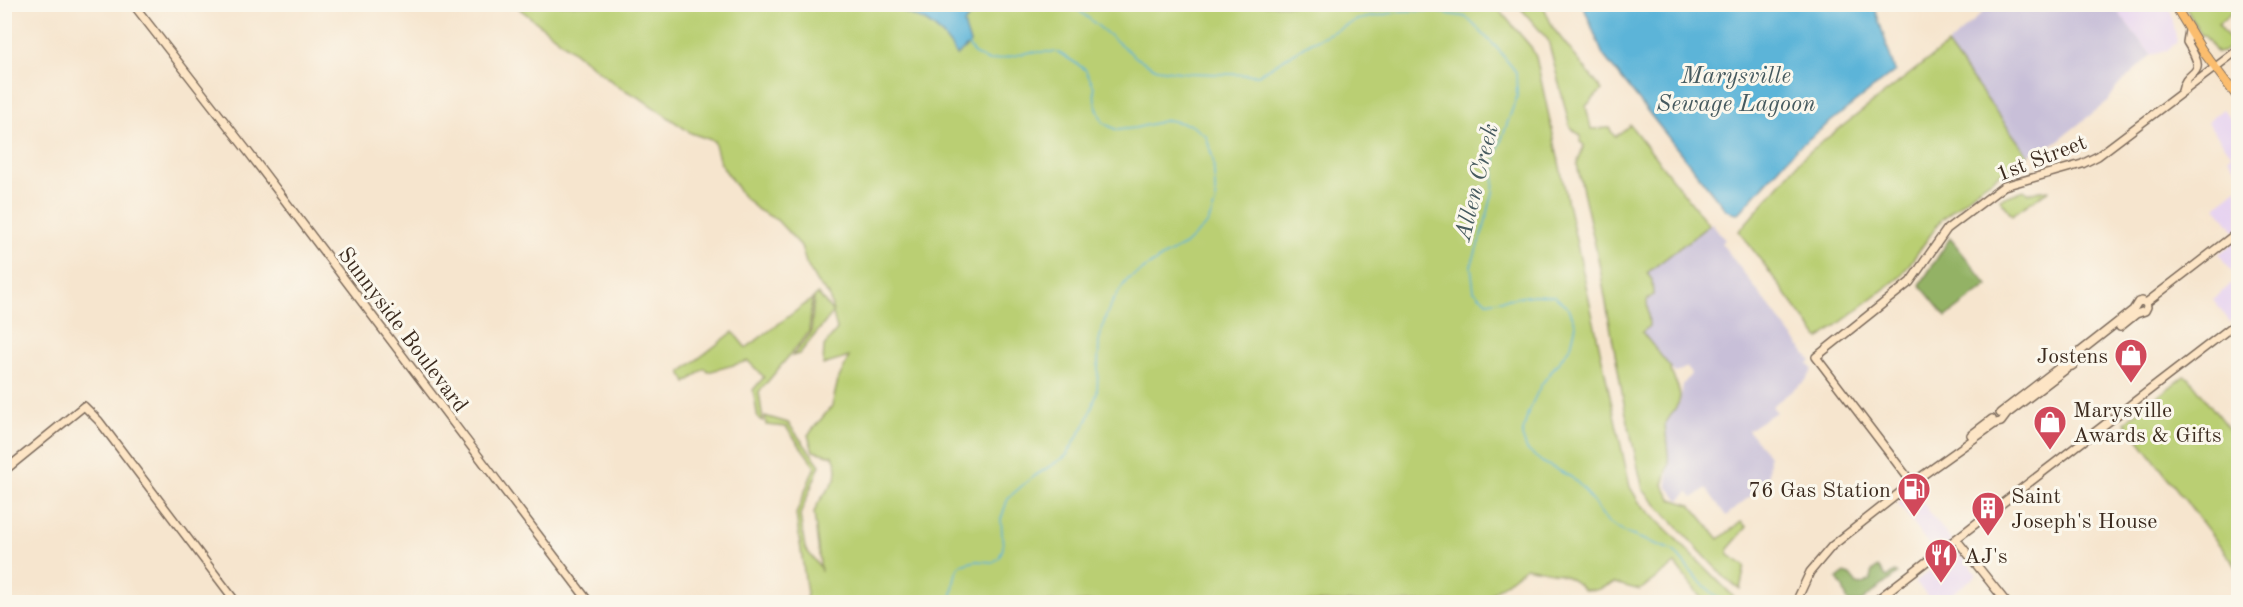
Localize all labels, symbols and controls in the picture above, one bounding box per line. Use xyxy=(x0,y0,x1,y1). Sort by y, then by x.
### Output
water label: Marysville Sewage Lagoon xyxy=(1656,65,1816,117)
water label: Allen Creek xyxy=(1451,122,1504,245)
street label: 1st Street xyxy=(1994,132,2090,186)
street label: Sunnyside Boulevard xyxy=(333,244,471,417)
shop icon: Jostens xyxy=(2113,337,2149,384)
place label: Jostens xyxy=(2036,346,2108,368)
place label: Marysville Awards & Gifts xyxy=(2073,400,2222,447)
shop icon: Marysville Awards & Gifts xyxy=(2032,404,2068,451)
fuel station icon: 76 Gas Station xyxy=(1896,471,1932,518)
place label: 76 Gas Station xyxy=(1748,480,1891,502)
place label: Saint Joseph's House xyxy=(2011,486,2157,533)
building icon: Saint Joseph's House xyxy=(1970,490,2006,537)
restaurant icon: AJ's xyxy=(1923,537,1959,584)
place label: AJ's xyxy=(1964,546,2008,568)

